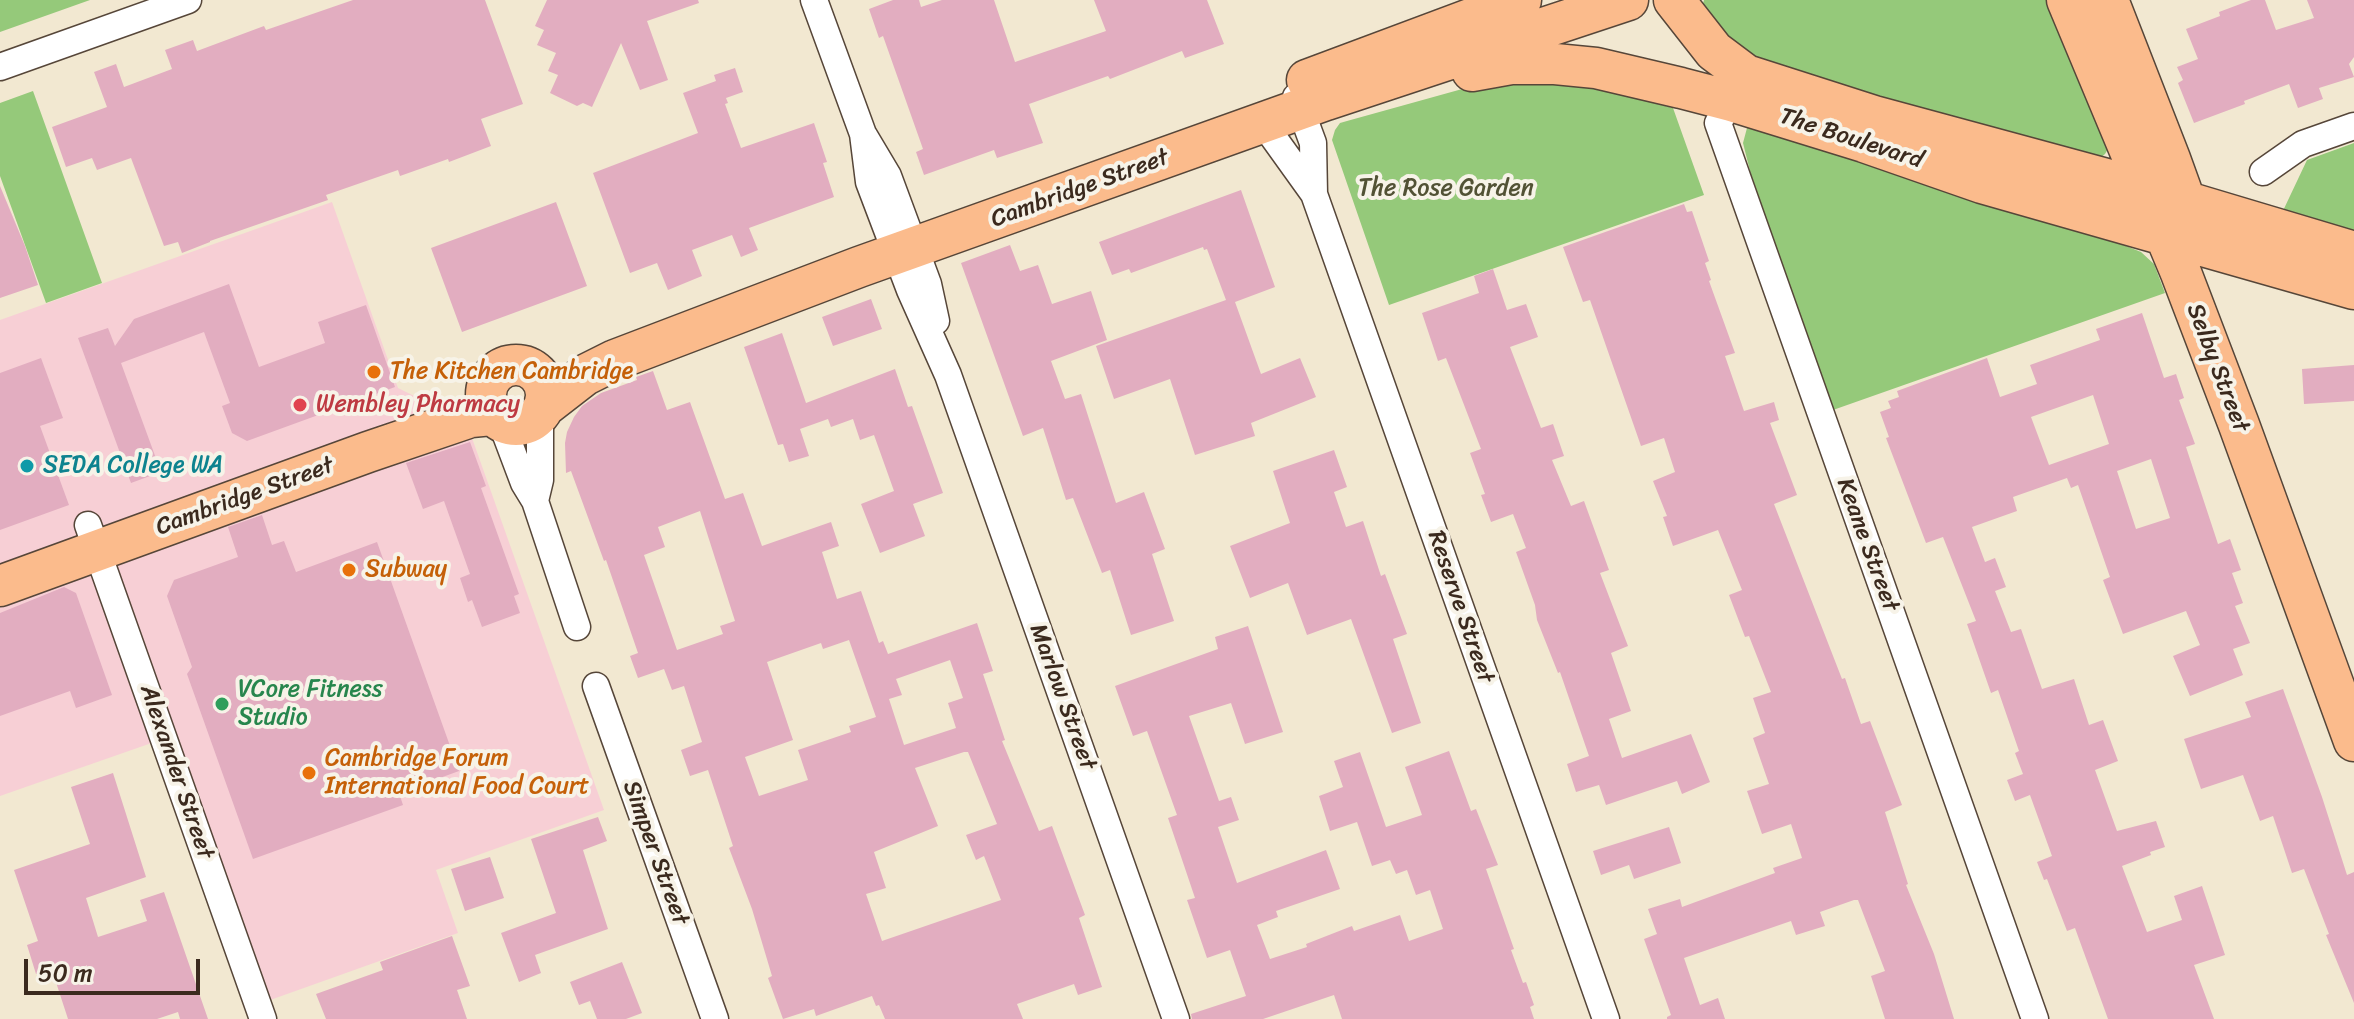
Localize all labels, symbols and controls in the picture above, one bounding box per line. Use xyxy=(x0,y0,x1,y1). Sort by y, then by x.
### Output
street label: The Boulevard xyxy=(1776,102,1926,176)
street label: Cambridge Street xyxy=(987,143,1173,235)
park label: The Rose Garden xyxy=(1358,175,1534,203)
street label: Selby Street xyxy=(2179,300,2255,436)
place label: The Kitchen Cambridge xyxy=(390,358,633,386)
marker: The Kitchen Cambridge xyxy=(365,363,383,381)
place label: Wembley Pharmacy xyxy=(316,391,520,419)
marker: Wembley Pharmacy xyxy=(291,396,309,414)
street label: Cambridge Street xyxy=(152,451,338,543)
place label: SEDA College WA xyxy=(43,452,223,480)
marker: SEDA College WA xyxy=(18,457,36,475)
street label: Keane Street xyxy=(1830,475,1904,615)
street label: Reserve Street xyxy=(1421,527,1499,687)
place label: Subway xyxy=(365,556,447,584)
marker: Subway xyxy=(340,561,358,579)
street label: Marlow Street xyxy=(1022,620,1102,774)
place label: VCore Fitness Studio xyxy=(238,676,383,732)
street label: Alexander Street xyxy=(133,681,219,863)
marker: VCore Fitness Studio xyxy=(213,695,231,713)
place label: Cambridge Forum International Food Court xyxy=(325,745,589,801)
marker: Cambridge Forum International Food Court xyxy=(300,764,318,782)
street label: Simper Street xyxy=(616,777,694,929)
scale bar xyxy=(28,943,204,993)
text: 50 m xyxy=(38,952,93,994)

